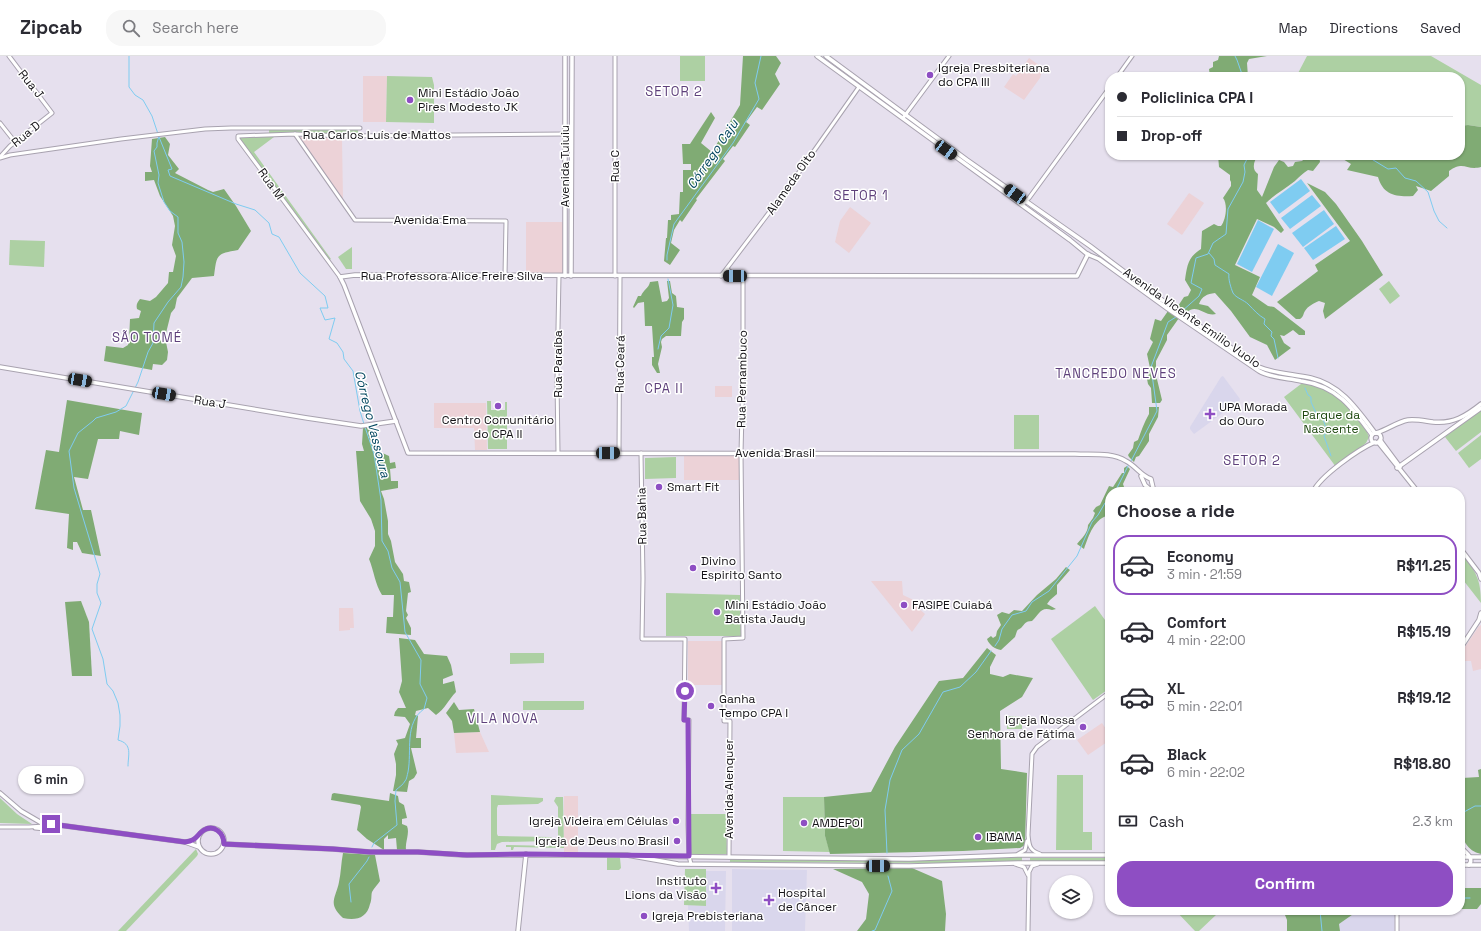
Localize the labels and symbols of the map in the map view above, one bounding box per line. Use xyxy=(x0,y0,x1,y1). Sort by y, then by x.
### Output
place label: Igreja Presbiteriana do CPA III xyxy=(938,60,1050,90)
street label: Rua J xyxy=(15,67,47,101)
marker: Igreja Presbiteriana do CPA III xyxy=(925,70,935,80)
district label: SETOR 2 xyxy=(645,83,703,100)
place label: Mini Estádio João Pires Modesto JK xyxy=(418,85,519,115)
marker: Mini Estádio João Pires Modesto JK xyxy=(405,95,415,105)
water label: Córrego Caju xyxy=(683,115,743,192)
street label: Rua D xyxy=(8,117,44,151)
street label: Avenida Tuiuiu xyxy=(557,125,573,207)
street label: Rua Carlos Luís de Mattos xyxy=(303,127,451,143)
car xyxy=(933,138,959,162)
street label: Alameda Oito xyxy=(763,146,819,218)
street label: Rua C xyxy=(607,149,623,182)
street label: Rua M xyxy=(254,165,288,203)
car xyxy=(1002,182,1028,206)
district label: SETOR 1 xyxy=(833,187,889,204)
street label: Avenida Ema xyxy=(394,212,466,228)
street label: Avenida Vicente Emilio Vuolo xyxy=(1120,264,1264,372)
street label: Rua Professora Alice Freire Silva xyxy=(361,268,543,284)
car xyxy=(723,270,747,282)
district label: SÃO TOMÉ xyxy=(112,329,182,346)
street label: Rua Paraíba xyxy=(550,330,566,398)
street label: Rua Pernambuco xyxy=(733,330,751,428)
street label: Rua Ceará xyxy=(611,335,629,393)
district label: TANCREDO NEVES xyxy=(1055,365,1177,382)
water label: Córrego Vassoura xyxy=(351,369,394,480)
car xyxy=(67,372,93,388)
district label: CPA II xyxy=(644,380,684,397)
car xyxy=(151,386,177,402)
street label: Rua J xyxy=(193,392,227,412)
place label: UPA Morada do Ouro xyxy=(1219,399,1288,429)
marker: Centro Comunitário do CPA II xyxy=(493,401,503,411)
park label: Parque da Nascente xyxy=(1302,407,1360,437)
marker: UPA Morada do Ouro xyxy=(1204,408,1216,420)
place label: Centro Comunitário do CPA II xyxy=(442,412,554,442)
street label: Avenida Brasil xyxy=(735,445,815,461)
car xyxy=(596,447,620,459)
district label: SETOR 2 xyxy=(1223,452,1281,469)
place label: Smart Fit xyxy=(667,479,720,495)
marker: Smart Fit xyxy=(654,482,664,492)
street label: Rua Bahia xyxy=(634,487,650,545)
place label: Divino Espirito Santo xyxy=(701,553,782,583)
marker: Divino Espirito Santo xyxy=(688,563,698,573)
place label: Mini Estádio João Batista Jaudy xyxy=(725,597,826,627)
place label: FASIPE Cuiabá xyxy=(912,597,992,613)
marker: FASIPE Cuiabá xyxy=(899,600,909,610)
marker: Mini Estádio João Batista Jaudy xyxy=(712,607,722,617)
route start xyxy=(676,682,694,700)
place label: Ganha Tempo CPA I xyxy=(719,691,788,721)
marker: Ganha Tempo CPA I xyxy=(706,701,716,711)
district label: VILA NOVA xyxy=(467,710,539,727)
place label: Igreja Nossa Senhora de Fátima xyxy=(968,712,1075,742)
marker: Igreja Nossa Senhora de Fátima xyxy=(1078,722,1088,732)
street label: Avenida Alenquer xyxy=(721,738,737,839)
callout: 6 min xyxy=(18,766,84,794)
place label: Igreja Videira em Células xyxy=(529,813,668,829)
route end xyxy=(42,815,60,833)
place label: AMDEPOl xyxy=(812,815,863,831)
marker: Igreja Videira em Células xyxy=(671,816,681,826)
marker: AMDEPOl xyxy=(799,818,809,828)
place label: IBAMA xyxy=(986,829,1023,845)
marker: IBAMA xyxy=(973,832,983,842)
place label: Igreja de Deus no Brasil xyxy=(535,833,669,849)
marker: Igreja de Deus no Brasil xyxy=(672,836,682,846)
car xyxy=(866,860,890,872)
place label: Instituto Lions da Visão xyxy=(625,873,707,903)
marker: Instituto Lions da Visão xyxy=(710,882,722,894)
place label: Hospital de Câncer xyxy=(778,885,837,915)
marker: Hospital de Câncer xyxy=(763,894,775,906)
place label: Igreja Prebisteriana xyxy=(652,908,764,924)
marker: Igreja Prebisteriana xyxy=(639,911,649,921)

